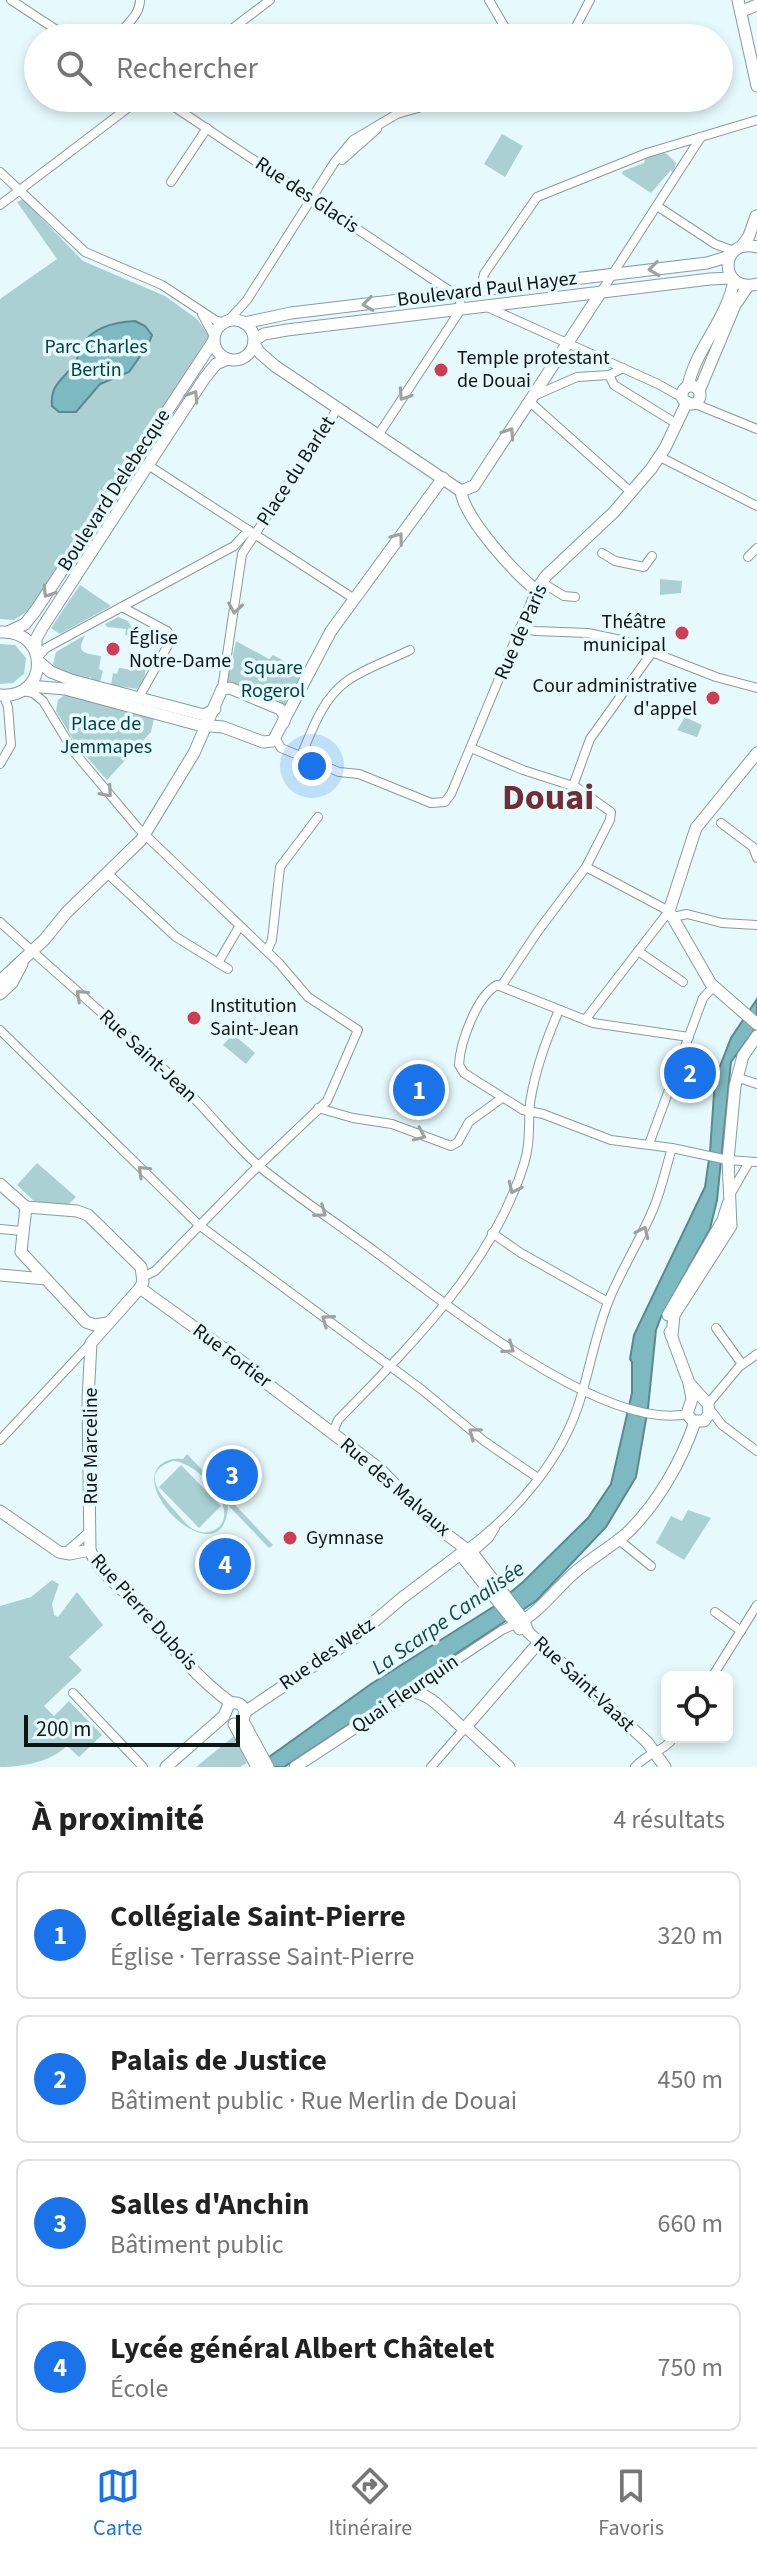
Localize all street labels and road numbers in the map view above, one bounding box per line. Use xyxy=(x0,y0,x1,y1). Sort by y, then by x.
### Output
street label: Rue des Glacis xyxy=(250,150,364,240)
street label: Boulevard Paul Hayez xyxy=(396,264,578,314)
street label: Boulevard Delebecque xyxy=(51,403,177,577)
street label: Place du Barlet xyxy=(250,411,342,531)
street label: Rue de Paris xyxy=(487,580,555,684)
street label: Rue Saint-Jean xyxy=(93,1003,203,1109)
street label: Rue Fortier xyxy=(187,1317,277,1395)
street label: Rue Marceline xyxy=(77,1387,105,1505)
street label: Rue des Malvaux xyxy=(334,1431,456,1543)
street label: Rue Pierre Dubois xyxy=(84,1548,204,1676)
street label: Rue des Wetz xyxy=(274,1611,380,1697)
street label: Rue Saint-Vaast xyxy=(527,1630,641,1739)
street label: Quai Fleurquin xyxy=(346,1648,464,1740)

